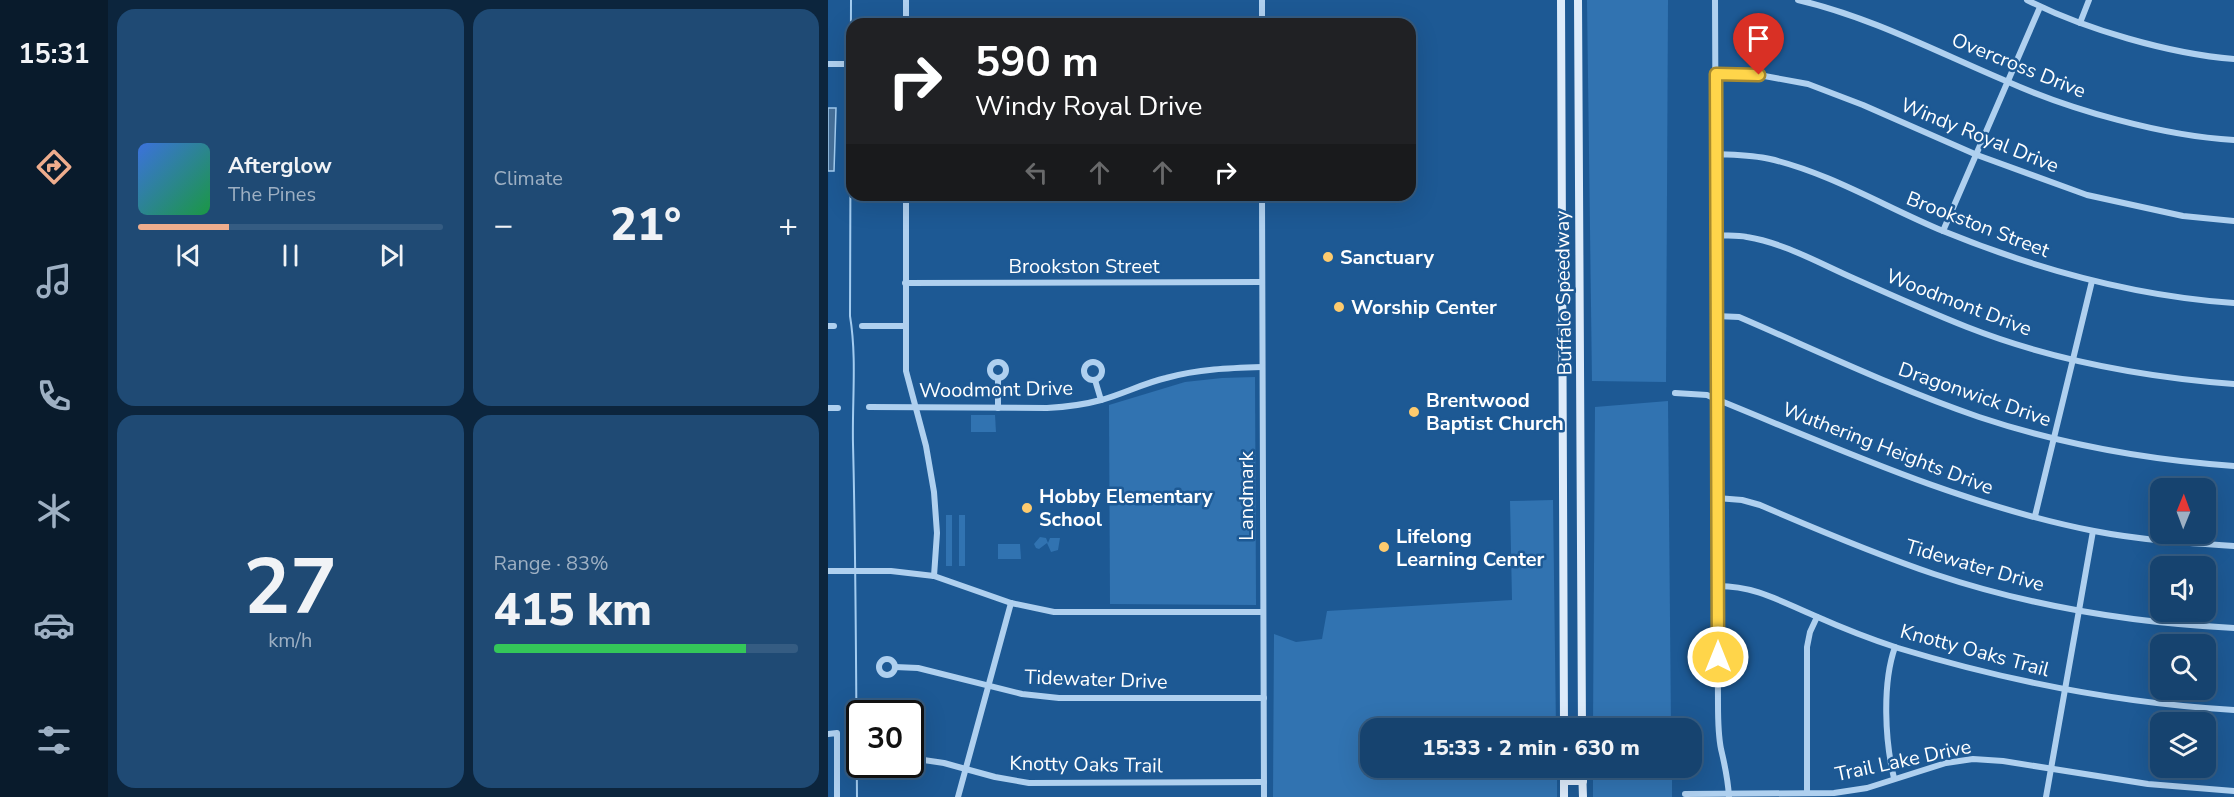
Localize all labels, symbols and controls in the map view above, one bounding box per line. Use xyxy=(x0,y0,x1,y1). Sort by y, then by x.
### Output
pin xyxy=(1733,13,1784,75)
icon: arrive xyxy=(1742,22,1775,55)
street label: Overcross Drive xyxy=(1948,26,2090,105)
text: 590 m xyxy=(975,34,1099,91)
text: 15:31 xyxy=(18,36,90,73)
icon: right xyxy=(876,42,954,120)
text: Windy Royal Drive xyxy=(975,88,1202,125)
street label: Windy Royal Drive xyxy=(1897,91,2063,180)
icon: directions xyxy=(33,146,75,188)
text: Afterglow xyxy=(228,151,332,181)
icon: left xyxy=(1020,156,1053,189)
icon: ahead xyxy=(1083,156,1116,189)
icon: ahead xyxy=(1146,156,1179,189)
icon: right xyxy=(1209,156,1242,189)
text: Climate xyxy=(494,165,563,192)
text: The Pines xyxy=(228,181,316,208)
street label: Brookston Street xyxy=(1902,185,2054,265)
text: 21° xyxy=(610,195,681,256)
text: − xyxy=(494,203,513,248)
text: + xyxy=(778,203,798,248)
street label: Buffalo Speedway xyxy=(1549,210,1578,376)
icon: previous xyxy=(172,239,205,272)
icon: pause xyxy=(274,239,307,272)
icon: next xyxy=(375,239,408,272)
place label: Sanctuary xyxy=(1340,244,1434,271)
marker: Sanctuary xyxy=(1321,250,1335,264)
street label: Brookston Street xyxy=(1008,253,1161,280)
icon: music xyxy=(33,260,75,302)
street label: Woodmont Drive xyxy=(1882,262,2036,343)
place label: Worship Center xyxy=(1351,294,1497,321)
marker: Worship Center xyxy=(1332,300,1346,314)
street label: Dragonwick Drive xyxy=(1895,356,2055,433)
icon: phone xyxy=(33,375,75,417)
street label: Woodmont Drive xyxy=(919,375,1073,404)
place label: Brentwood Baptist Church xyxy=(1426,387,1564,437)
street label: Wuthering Heights Drive xyxy=(1778,396,1997,501)
marker: Brentwood Baptist Church xyxy=(1407,405,1421,419)
street label: Landmark xyxy=(1233,450,1260,541)
north arrow xyxy=(2150,478,2216,544)
map controls xyxy=(2150,478,2216,778)
place label: Hobby Elementary School xyxy=(1039,483,1213,533)
icon: climate xyxy=(33,490,75,532)
marker: Hobby Elementary School xyxy=(1020,501,1034,515)
place label: Lifelong Learning Center xyxy=(1396,523,1545,573)
street label: Tidewater Drive xyxy=(1902,533,2047,598)
text: 27 xyxy=(243,534,337,641)
marker: Lifelong Learning Center xyxy=(1377,540,1391,554)
text: Range · 83% xyxy=(494,550,609,577)
button: sound xyxy=(2150,556,2216,622)
text: 415 km xyxy=(494,580,652,641)
icon: car xyxy=(33,604,75,646)
street label: Knotty Oaks Trail xyxy=(1897,618,2053,683)
position arrow xyxy=(1686,625,1750,689)
text: km/h xyxy=(268,627,312,654)
button: search xyxy=(2150,634,2216,700)
street label: Tidewater Drive xyxy=(1024,664,1168,695)
speed limit sign: 30 xyxy=(846,700,924,778)
button: layers xyxy=(2150,712,2216,778)
icon: filters xyxy=(33,719,75,761)
text: 15:33 · 2 min · 630 m xyxy=(1422,733,1640,763)
street label: Trail Lake Drive xyxy=(1833,733,1974,788)
street label: Knotty Oaks Trail xyxy=(1009,750,1163,779)

